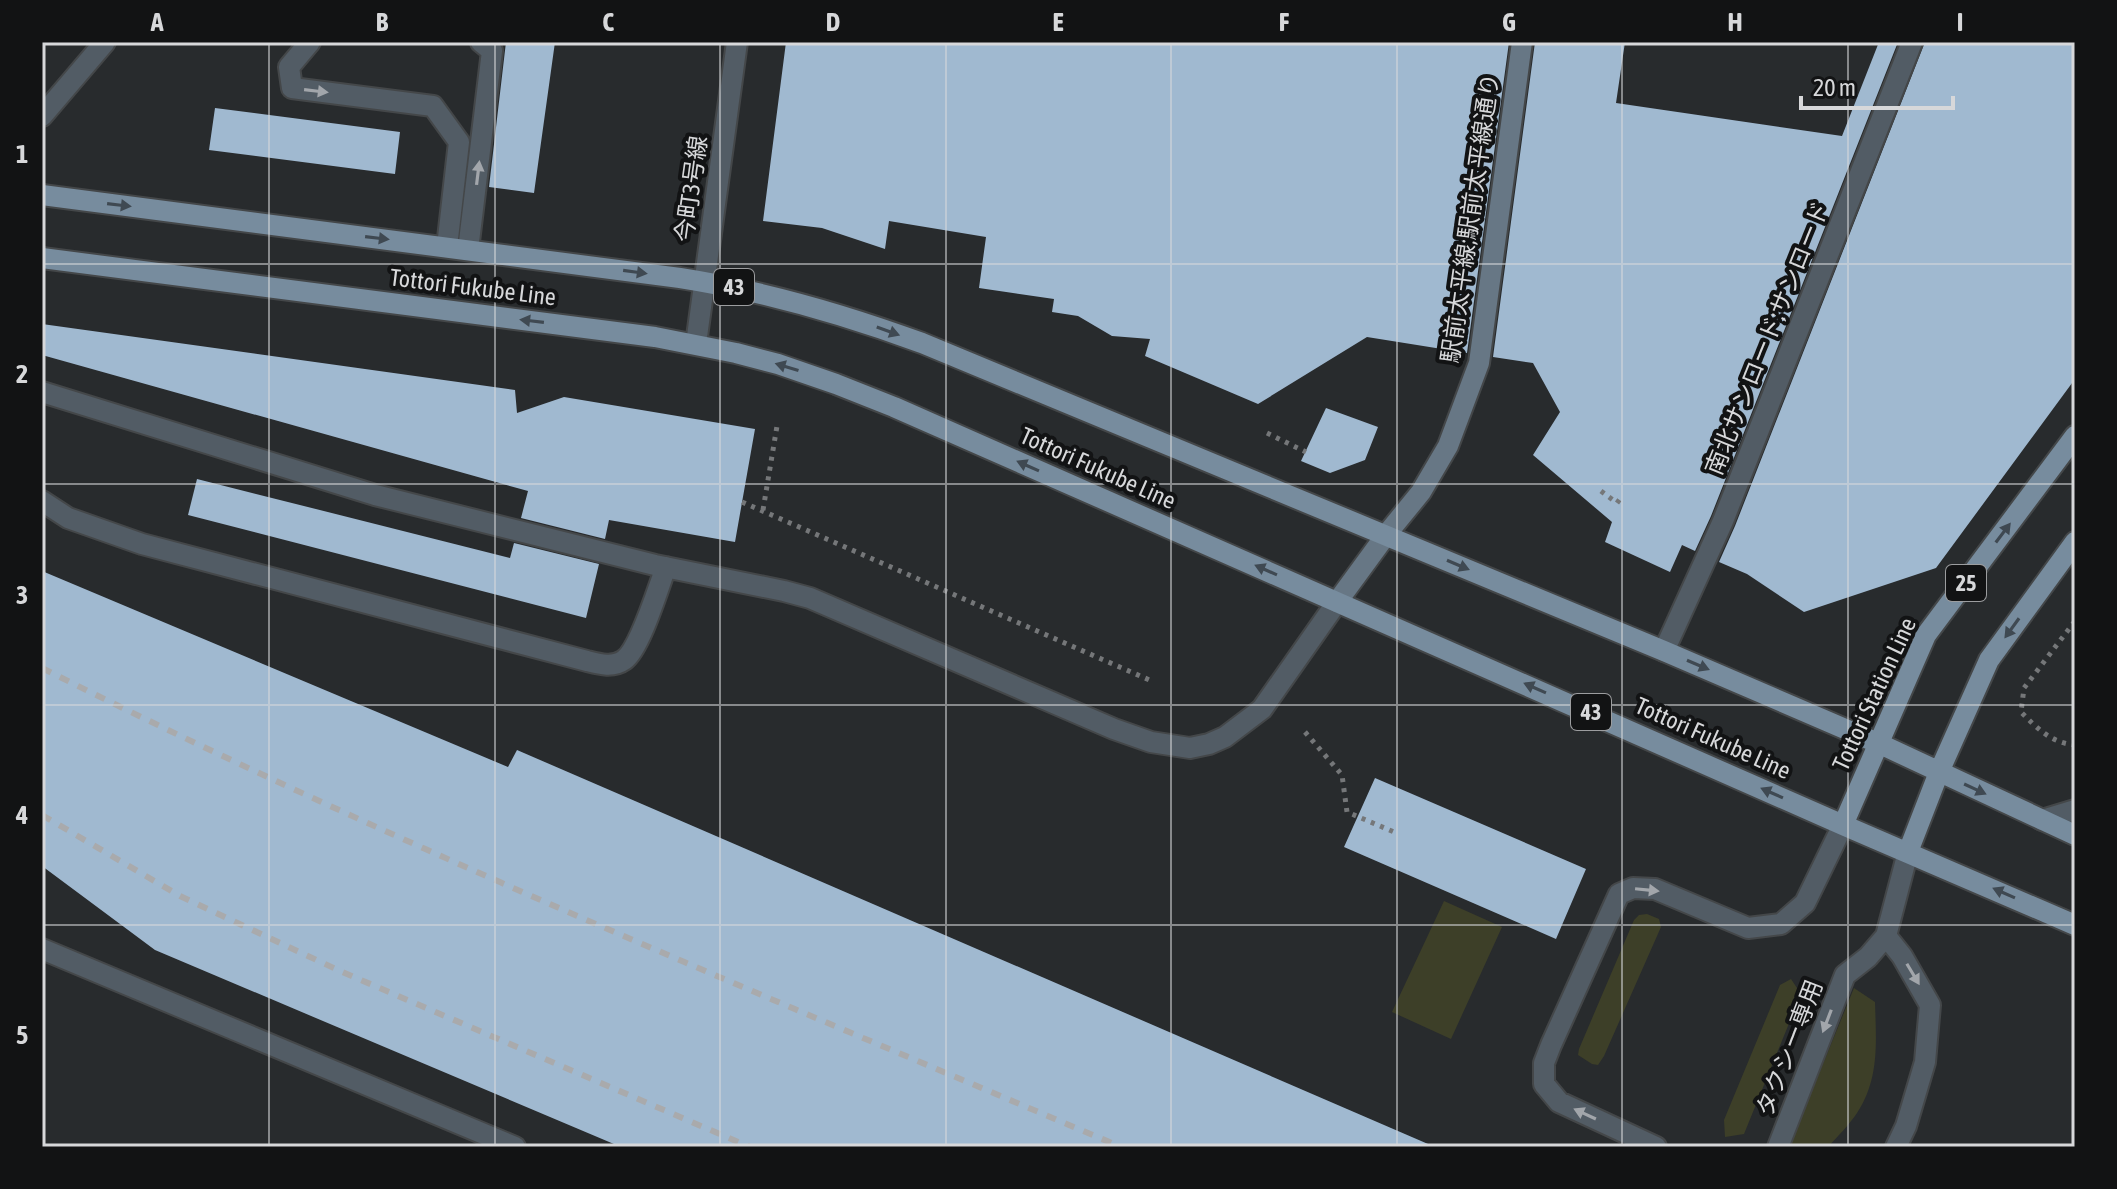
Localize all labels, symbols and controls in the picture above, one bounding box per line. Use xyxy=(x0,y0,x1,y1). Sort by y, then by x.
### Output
text: A xyxy=(150,7,164,37)
text: B xyxy=(376,7,389,37)
text: C xyxy=(602,7,614,37)
text: D xyxy=(826,7,840,37)
text: E xyxy=(1052,7,1064,37)
text: F xyxy=(1279,7,1290,37)
text: G xyxy=(1502,7,1516,37)
text: H xyxy=(1727,7,1743,37)
text: I xyxy=(1957,7,1963,37)
scale bar xyxy=(1801,60,1953,110)
street label: 駅前太平線;駅前太平線通り xyxy=(1436,71,1504,365)
text: 20 m xyxy=(1813,74,1856,101)
one-way arrow xyxy=(304,85,329,98)
street label: 今町3号線 xyxy=(670,134,712,244)
text: 1 xyxy=(16,139,28,169)
one-way arrow xyxy=(472,160,485,185)
street label: 南北サンロード;サンロード xyxy=(1700,197,1834,479)
one-way arrow xyxy=(107,199,132,212)
one-way arrow xyxy=(365,232,390,245)
street label: Tottori Fukube Line xyxy=(388,263,558,311)
one-way arrow xyxy=(623,266,648,279)
road number: 43 xyxy=(714,269,754,305)
one-way arrow xyxy=(519,314,544,327)
one-way arrow xyxy=(876,325,900,337)
text: 2 xyxy=(16,359,28,389)
one-way arrow xyxy=(775,361,799,373)
street label: Tottori Fukube Line xyxy=(1016,422,1180,514)
one-way arrow xyxy=(1016,459,1039,472)
one-way arrow xyxy=(1995,522,2011,544)
one-way arrow xyxy=(1446,559,1470,572)
one-way arrow xyxy=(1254,564,1277,577)
road number: 25 xyxy=(1946,565,1986,601)
text: 3 xyxy=(16,580,28,610)
street label: Tottori Station Line xyxy=(1827,613,1921,775)
one-way arrow xyxy=(2005,617,2021,638)
one-way arrow xyxy=(1686,659,1710,672)
one-way arrow xyxy=(1523,681,1546,694)
street label: Tottori Fukube Line xyxy=(1631,692,1795,784)
road number: 43 xyxy=(1571,694,1611,730)
one-way arrow xyxy=(1964,782,1987,796)
one-way arrow xyxy=(1760,787,1784,800)
text: 4 xyxy=(15,800,28,830)
one-way arrow xyxy=(1635,883,1660,896)
one-way arrow xyxy=(1992,887,2015,900)
one-way arrow xyxy=(1906,963,1920,985)
street label: タクシー専用 xyxy=(1751,976,1827,1120)
one-way arrow xyxy=(1820,1009,1833,1033)
text: 5 xyxy=(16,1020,28,1050)
one-way arrow xyxy=(1573,1107,1597,1121)

